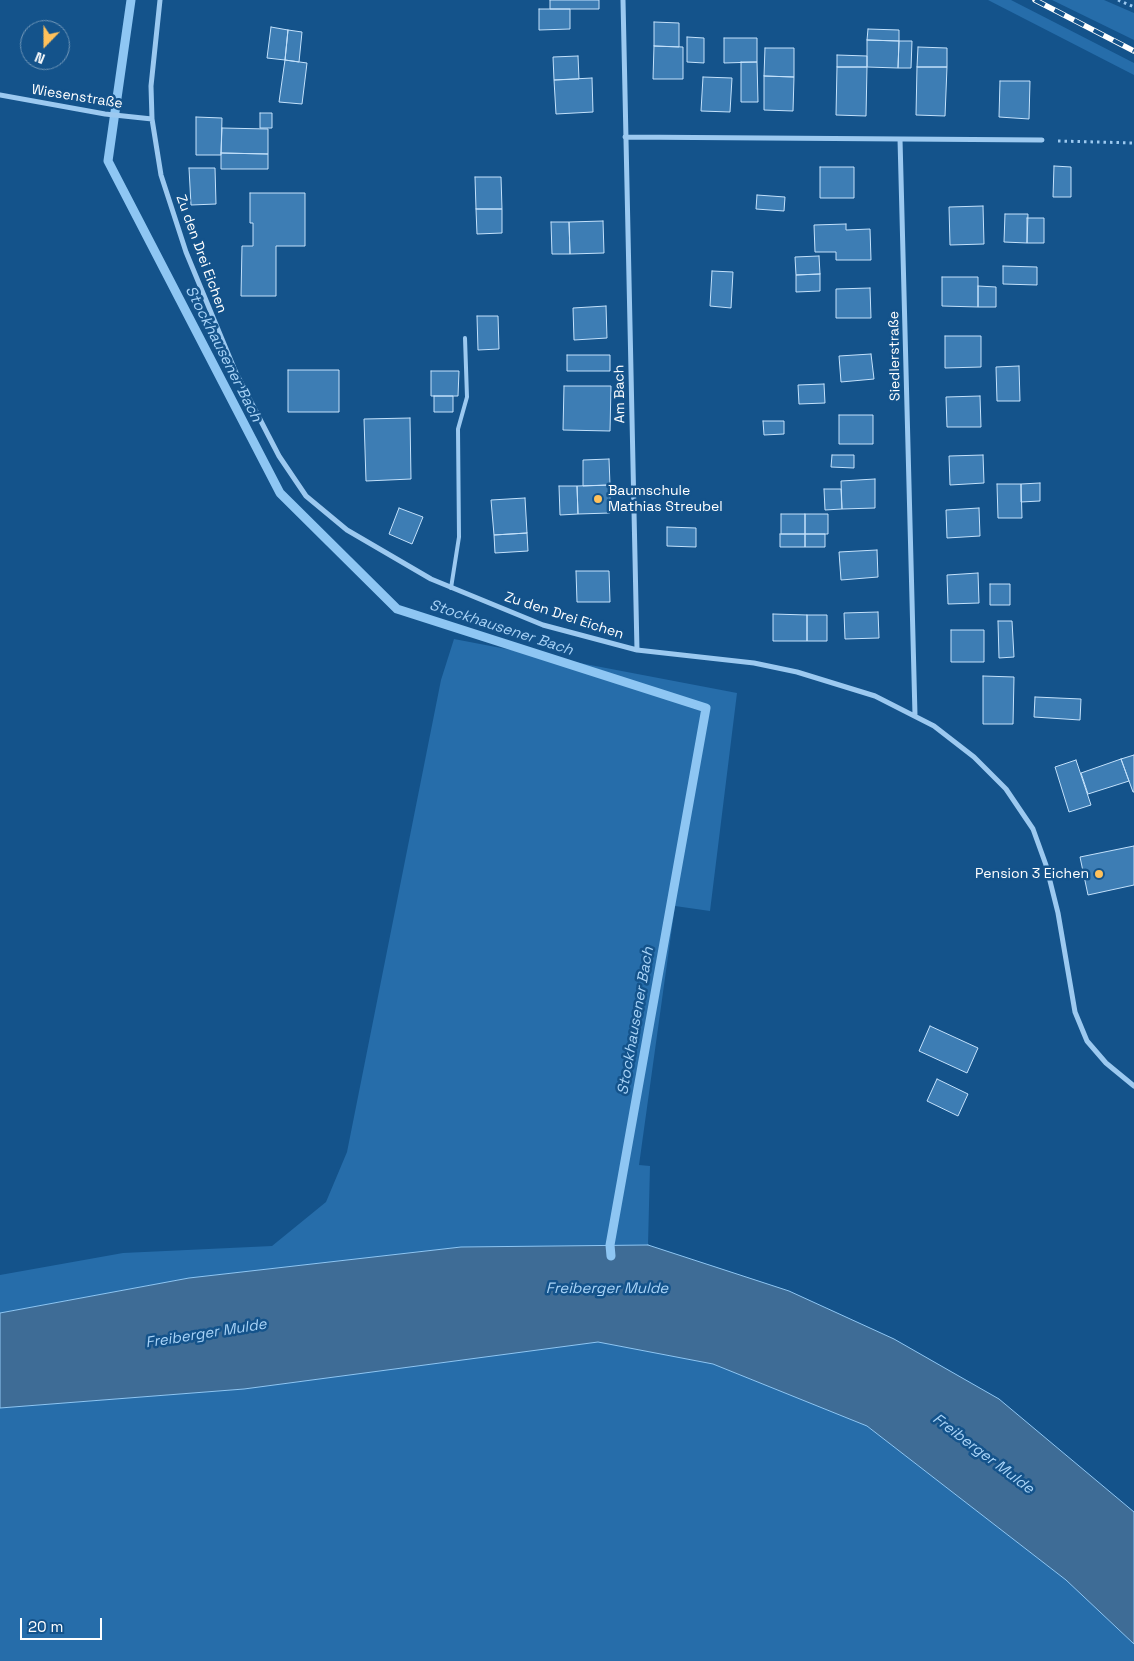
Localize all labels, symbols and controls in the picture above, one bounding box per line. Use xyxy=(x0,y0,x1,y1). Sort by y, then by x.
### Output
north arrow xyxy=(20,20,70,70)
text: N xyxy=(32,48,47,68)
street label: Wiesenstraße xyxy=(30,82,124,112)
street label: Zu den Drei Eichen xyxy=(172,193,230,315)
water label: Stockhausener Bach xyxy=(181,283,265,425)
street label: Siedlerstraße xyxy=(886,311,904,401)
street label: Am Bach xyxy=(611,365,629,423)
place label: Baumschule Mathias Streubel xyxy=(608,483,723,516)
marker: Baumschule Mathias Streubel xyxy=(592,493,604,505)
street label: Zu den Drei Eichen xyxy=(502,589,626,643)
water label: Stockhausener Bach xyxy=(427,596,575,660)
place label: Pension 3 Eichen xyxy=(975,866,1089,882)
marker: Pension 3 Eichen xyxy=(1093,868,1105,880)
water label: Stockhausener Bach xyxy=(614,946,658,1096)
water label: Freiberger Mulde xyxy=(546,1280,668,1298)
water label: Freiberger Mulde xyxy=(144,1316,268,1352)
water label: Freiberger Mulde xyxy=(929,1410,1037,1498)
scale bar xyxy=(22,1608,105,1640)
text: 20 m xyxy=(28,1617,63,1636)

